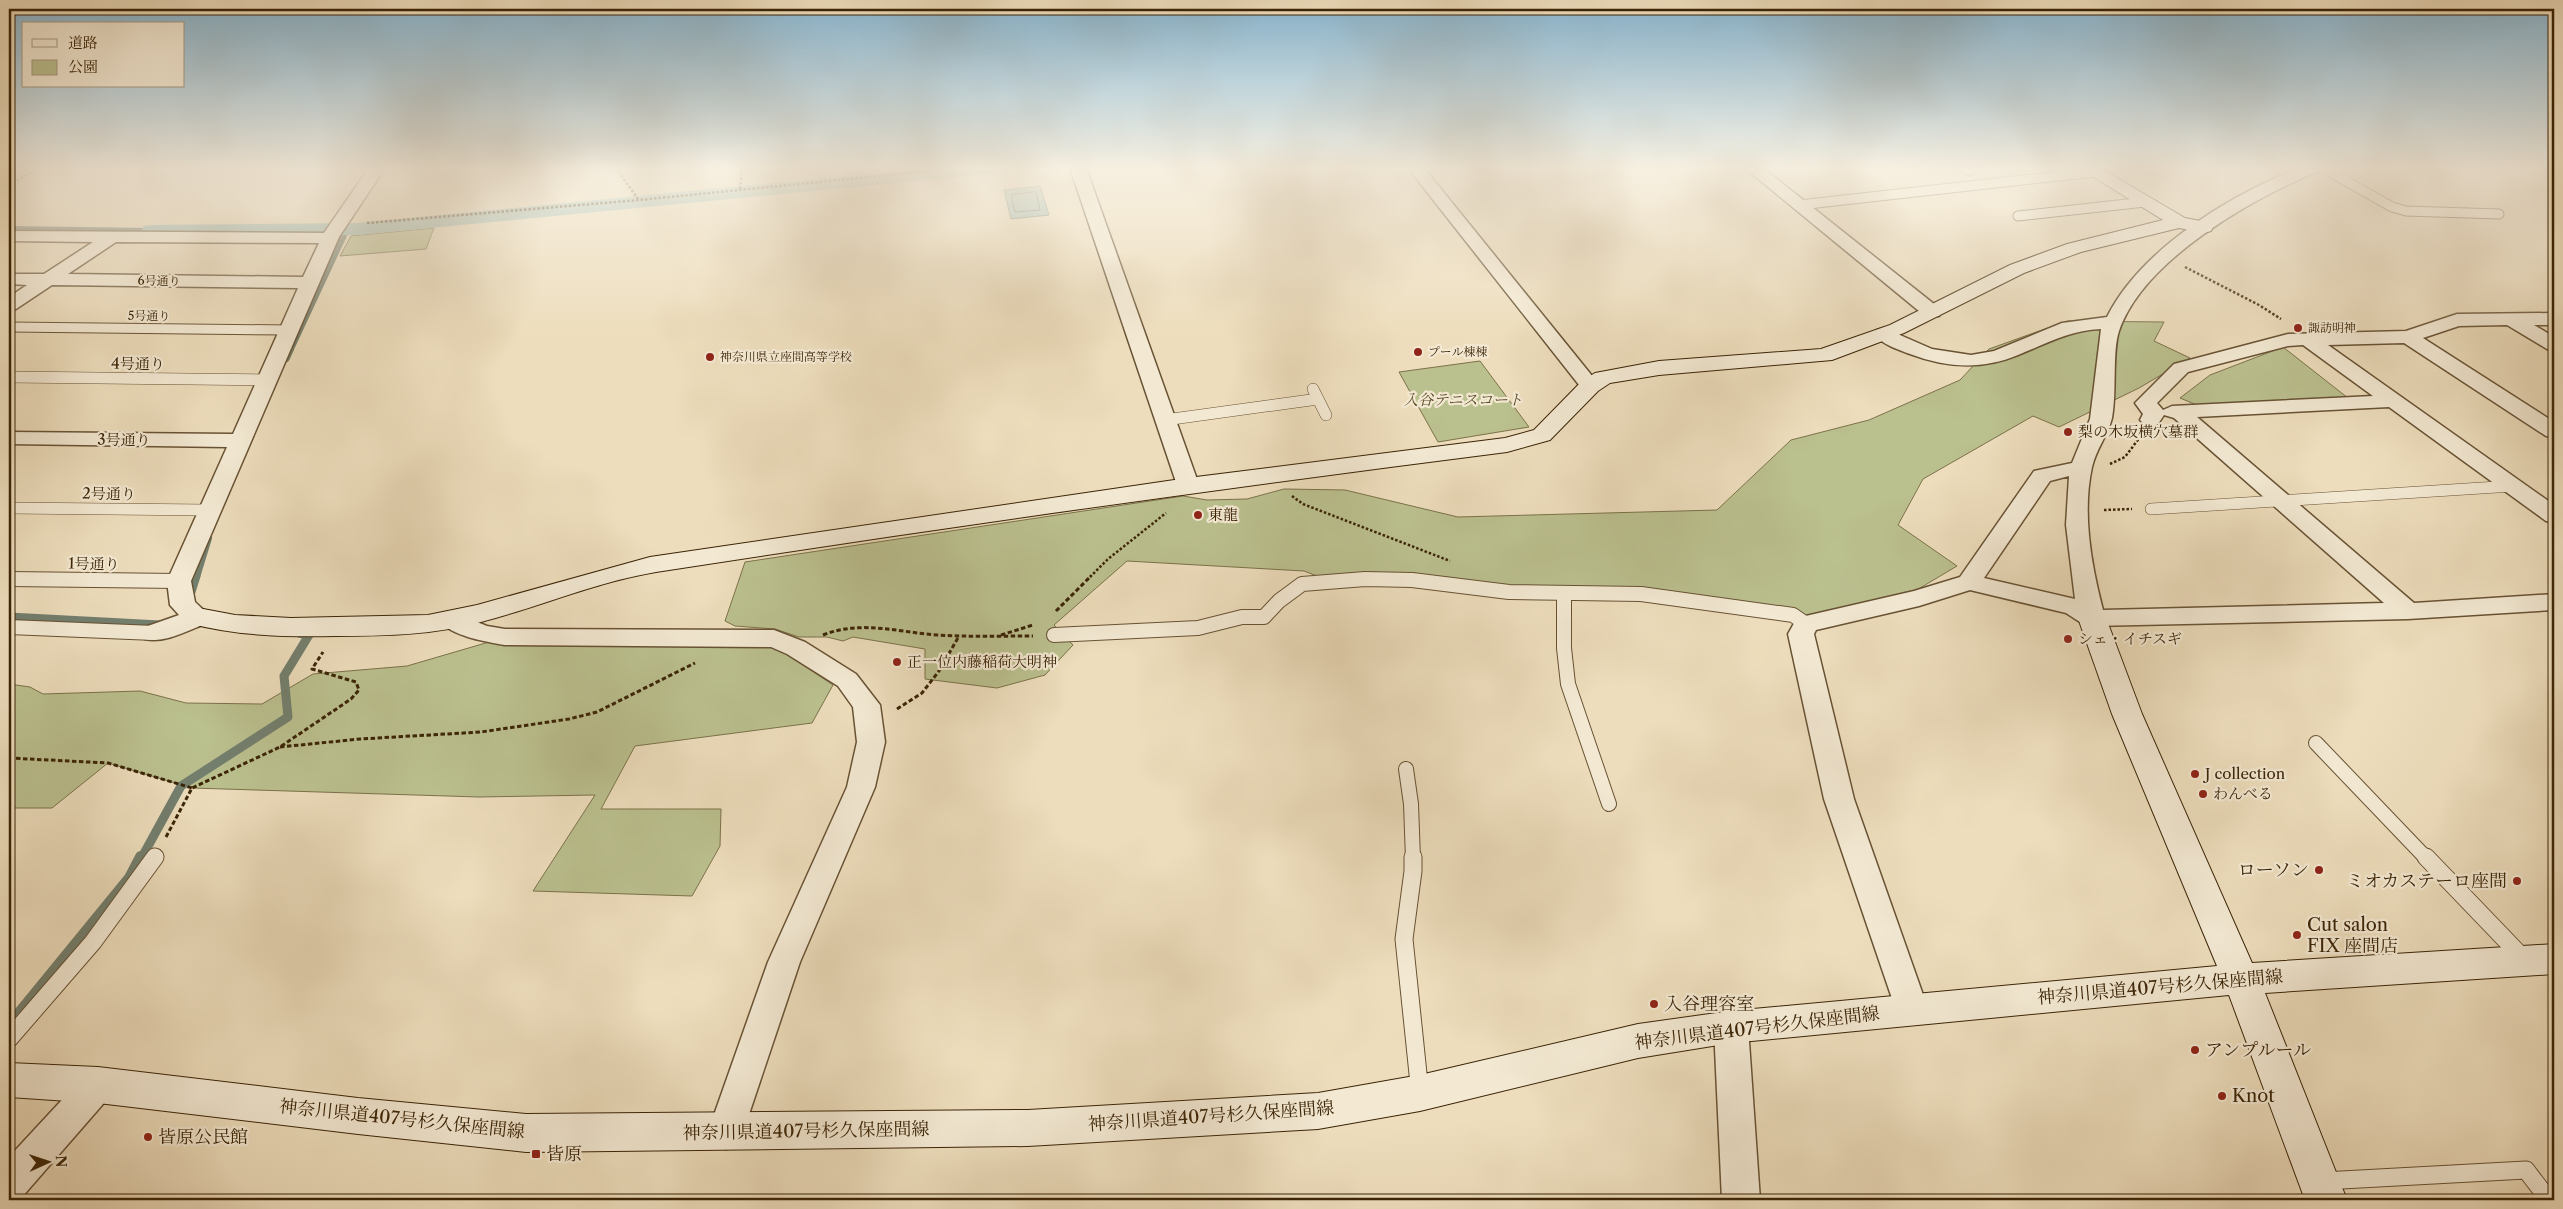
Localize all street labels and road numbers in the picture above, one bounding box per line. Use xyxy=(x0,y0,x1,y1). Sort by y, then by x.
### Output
street label: 6号通り xyxy=(137,273,181,288)
street label: 5号通り xyxy=(128,308,170,323)
street label: 4号通り xyxy=(111,354,165,373)
street label: 3号通り xyxy=(97,430,151,449)
street label: 2号通り xyxy=(82,484,136,503)
street label: 1号通り xyxy=(68,554,120,573)
street label: 神奈川県道407号杉久保座間線 xyxy=(2036,965,2284,1009)
street label: 神奈川県道407号杉久保座間線 xyxy=(1633,1002,1881,1054)
street label: 神奈川県道407号杉久保座間線 xyxy=(278,1095,526,1143)
street label: 神奈川県道407号杉久保座間線 xyxy=(1087,1096,1335,1136)
street label: 神奈川県道407号杉久保座間線 xyxy=(682,1118,930,1144)

